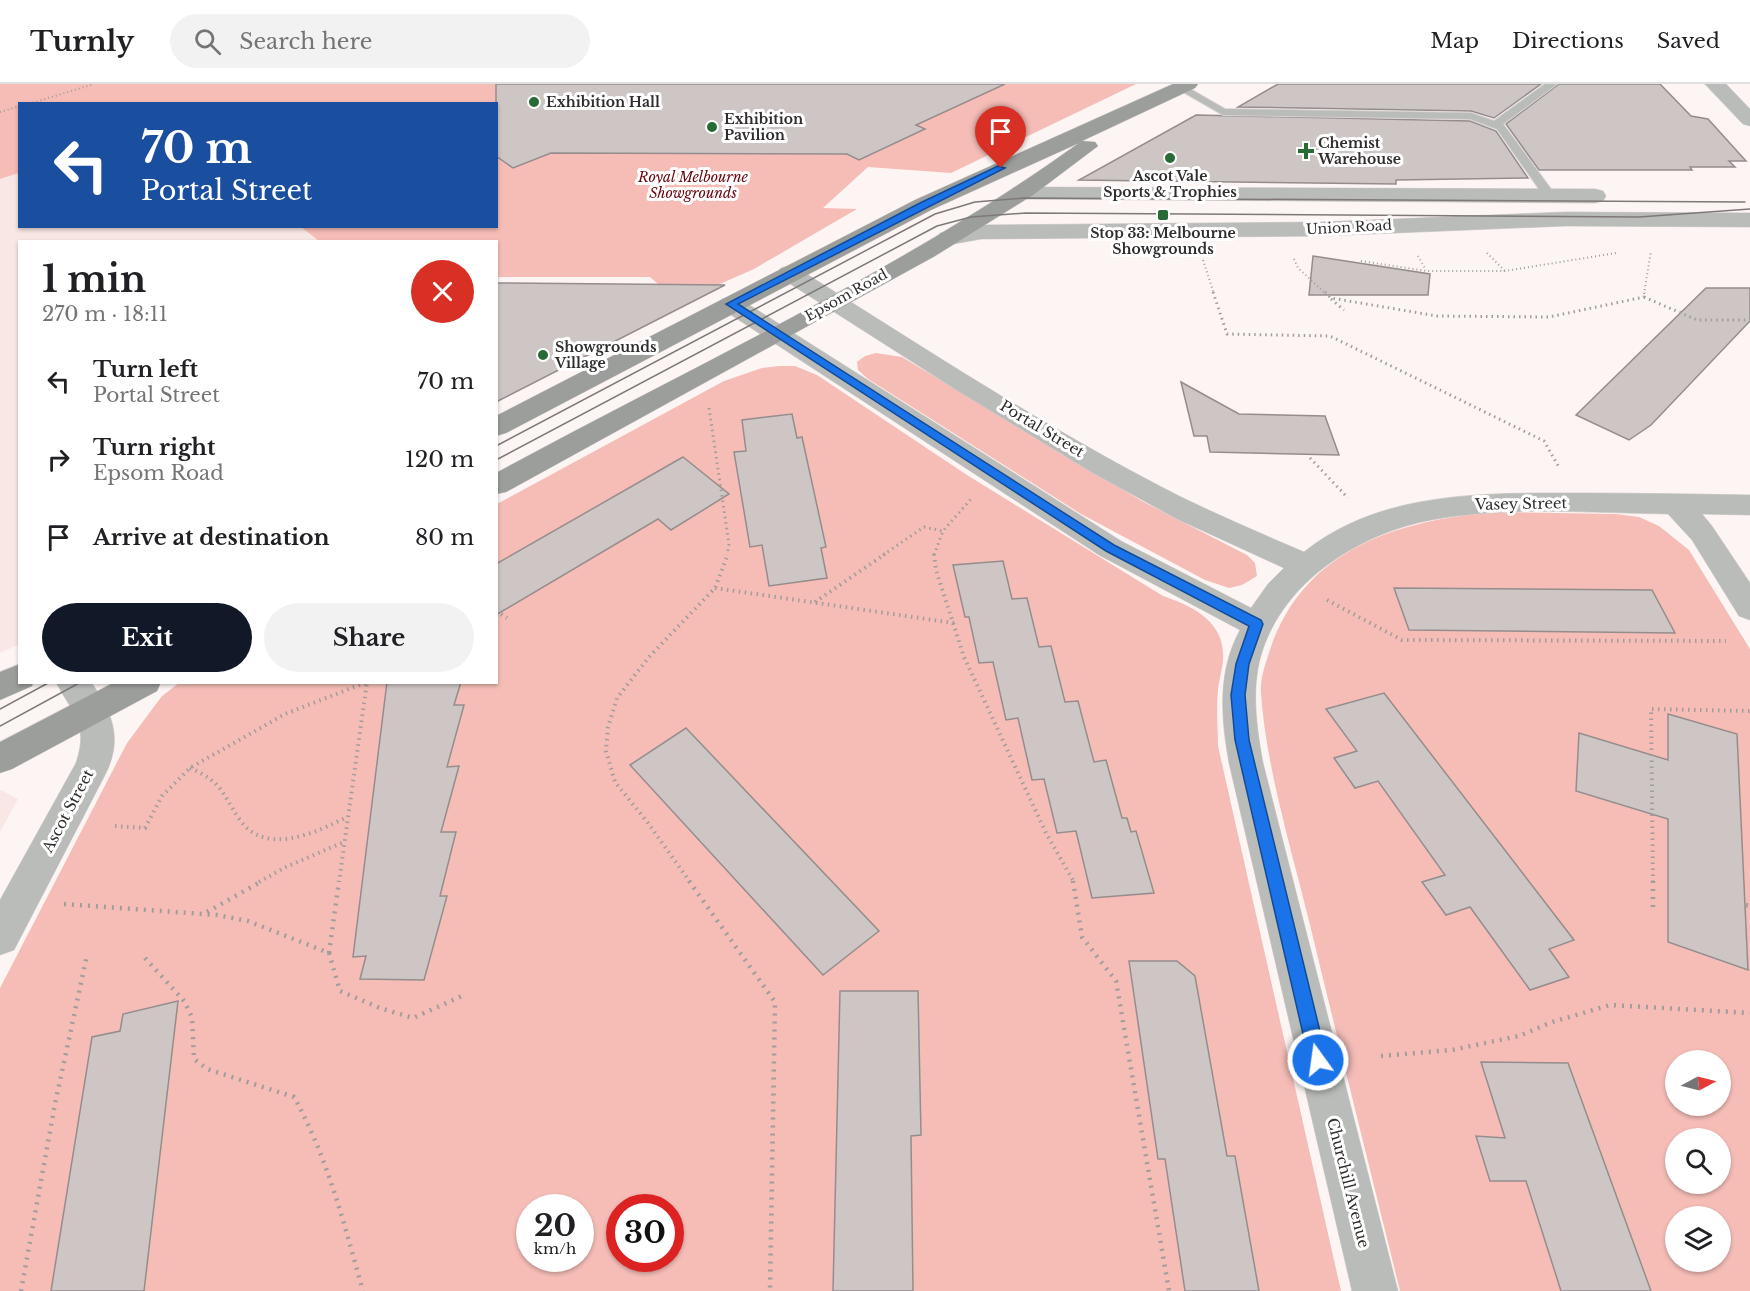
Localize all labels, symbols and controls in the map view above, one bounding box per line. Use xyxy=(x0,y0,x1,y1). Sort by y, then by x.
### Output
search box xyxy=(170,14,590,68)
text: Turnly xyxy=(30,24,134,59)
icon: search xyxy=(191,25,224,58)
text: Search here xyxy=(239,28,372,55)
text: Map xyxy=(1430,28,1479,54)
text: Directions xyxy=(1512,28,1624,54)
text: Saved xyxy=(1657,28,1720,54)
place label: Exhibition Hall xyxy=(546,93,660,111)
marker: Exhibition Hall xyxy=(527,95,541,109)
pin xyxy=(975,106,1026,168)
place label: Exhibition Pavilion xyxy=(724,110,803,144)
icon: arrive xyxy=(984,115,1017,148)
marker: Exhibition Pavilion xyxy=(705,120,719,134)
text: 70 m xyxy=(141,122,252,174)
icon: left xyxy=(42,126,120,204)
place label: Chemist Warehouse xyxy=(1317,134,1401,168)
marker: Chemist Warehouse xyxy=(1299,144,1313,158)
marker: Ascot Vale Sports & Trophies xyxy=(1163,151,1177,165)
place label: Ascot Vale Sports & Trophies xyxy=(1103,167,1237,201)
park label: Royal Melbourne Showgrounds xyxy=(637,168,749,202)
text: Portal Street xyxy=(141,174,312,207)
marker: Stop 33: Melbourne Showgrounds xyxy=(1156,208,1170,222)
street label: Union Road xyxy=(1306,216,1393,238)
place label: Stop 33: Melbourne Showgrounds xyxy=(1090,224,1236,258)
text: 1 min xyxy=(42,257,146,302)
button: close xyxy=(411,260,474,323)
street label: Epsom Road xyxy=(802,265,891,325)
text: 270 m · 18:11 xyxy=(42,302,168,326)
place label: Showgrounds Village xyxy=(554,338,657,372)
marker: Showgrounds Village xyxy=(536,348,550,362)
text: Turn left xyxy=(93,356,198,383)
icon: left xyxy=(42,365,75,398)
text: 70 m xyxy=(417,368,474,395)
text: Portal Street xyxy=(93,383,220,407)
street label: Portal Street xyxy=(997,396,1088,461)
text: Turn right xyxy=(93,434,215,461)
icon: right xyxy=(42,443,75,476)
text: 120 m xyxy=(405,446,474,473)
text: Epsom Road xyxy=(93,461,224,485)
street label: Vasey Street xyxy=(1474,493,1568,514)
icon: arrive xyxy=(42,521,75,554)
text: Arrive at destination xyxy=(93,524,330,551)
text: 80 m xyxy=(415,524,474,551)
button: Exit xyxy=(42,603,252,672)
button: Share xyxy=(264,603,474,672)
street label: Ascot Street xyxy=(37,766,98,856)
position arrow xyxy=(1286,1028,1350,1092)
north arrow xyxy=(1665,1050,1731,1116)
map controls xyxy=(1665,1050,1731,1272)
street label: Churchill Avenue xyxy=(1323,1116,1374,1250)
button: search xyxy=(1665,1128,1731,1194)
speed limit sign: 30 xyxy=(606,1194,684,1272)
button: layers xyxy=(1665,1206,1731,1272)
text: 20 xyxy=(534,1207,576,1244)
text: km/h xyxy=(534,1239,576,1258)

